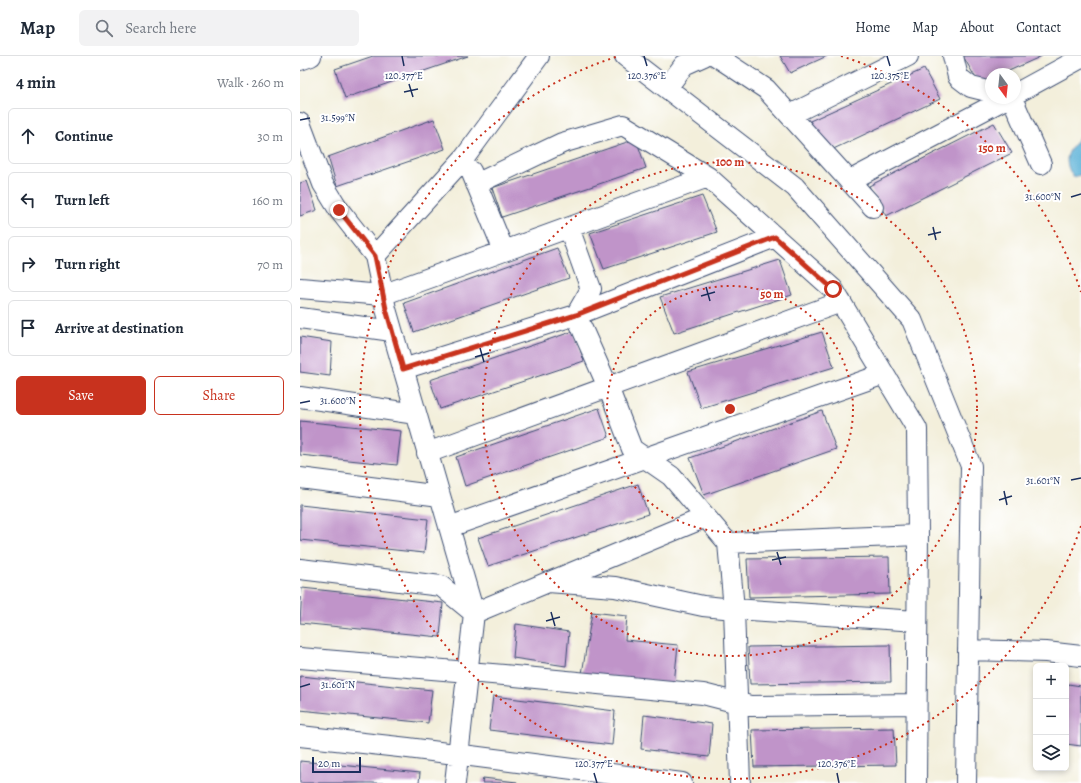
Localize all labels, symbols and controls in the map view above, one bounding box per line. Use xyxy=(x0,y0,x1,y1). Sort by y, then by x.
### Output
search box xyxy=(79,10,359,46)
text: Map xyxy=(20,15,55,41)
icon: search xyxy=(93,17,115,39)
text: Search here xyxy=(125,18,197,38)
text: Home xyxy=(855,18,890,37)
text: Map xyxy=(912,18,938,37)
text: About xyxy=(960,18,994,37)
text: Contact xyxy=(1016,18,1061,37)
north arrow xyxy=(985,68,1021,104)
text: 120.377°E xyxy=(385,69,423,82)
text: 120.376°E xyxy=(628,69,666,82)
text: 120.375°E xyxy=(871,69,909,82)
text: 4 min xyxy=(16,71,56,94)
text: Walk · 260 m xyxy=(217,74,284,91)
text: 31.599°N xyxy=(321,111,355,124)
icon: ahead xyxy=(17,125,39,147)
text: Continue xyxy=(55,126,113,146)
text: 30 m xyxy=(257,128,283,145)
text: 150 m xyxy=(978,140,1006,156)
text: 100 m xyxy=(716,154,744,170)
icon: left xyxy=(17,189,39,211)
text: Turn left xyxy=(55,190,110,210)
text: 31.600°N xyxy=(1025,190,1061,203)
text: 160 m xyxy=(252,192,283,209)
route end xyxy=(330,201,348,219)
icon: right xyxy=(17,253,39,275)
text: Turn right xyxy=(55,254,120,274)
text: 70 m xyxy=(257,256,283,273)
route start xyxy=(824,280,842,298)
text: 50 m xyxy=(760,286,784,302)
icon: arrive xyxy=(17,317,39,339)
text: Arrive at destination xyxy=(55,318,184,338)
button: Save xyxy=(16,376,146,415)
button: Share xyxy=(154,376,284,415)
text: 31.600°N xyxy=(320,394,356,407)
centre of rings xyxy=(723,402,737,416)
text: 31.601°N xyxy=(1026,474,1060,487)
map controls xyxy=(1033,663,1069,771)
button: + xyxy=(1033,663,1069,699)
text: 31.601°N xyxy=(321,678,355,691)
button: − xyxy=(1033,699,1069,735)
button: layers xyxy=(1033,735,1069,771)
scale bar xyxy=(312,755,361,774)
text: 20 m xyxy=(318,756,340,771)
text: 120.377°E xyxy=(575,757,613,770)
text: 120.376°E xyxy=(818,757,856,770)

